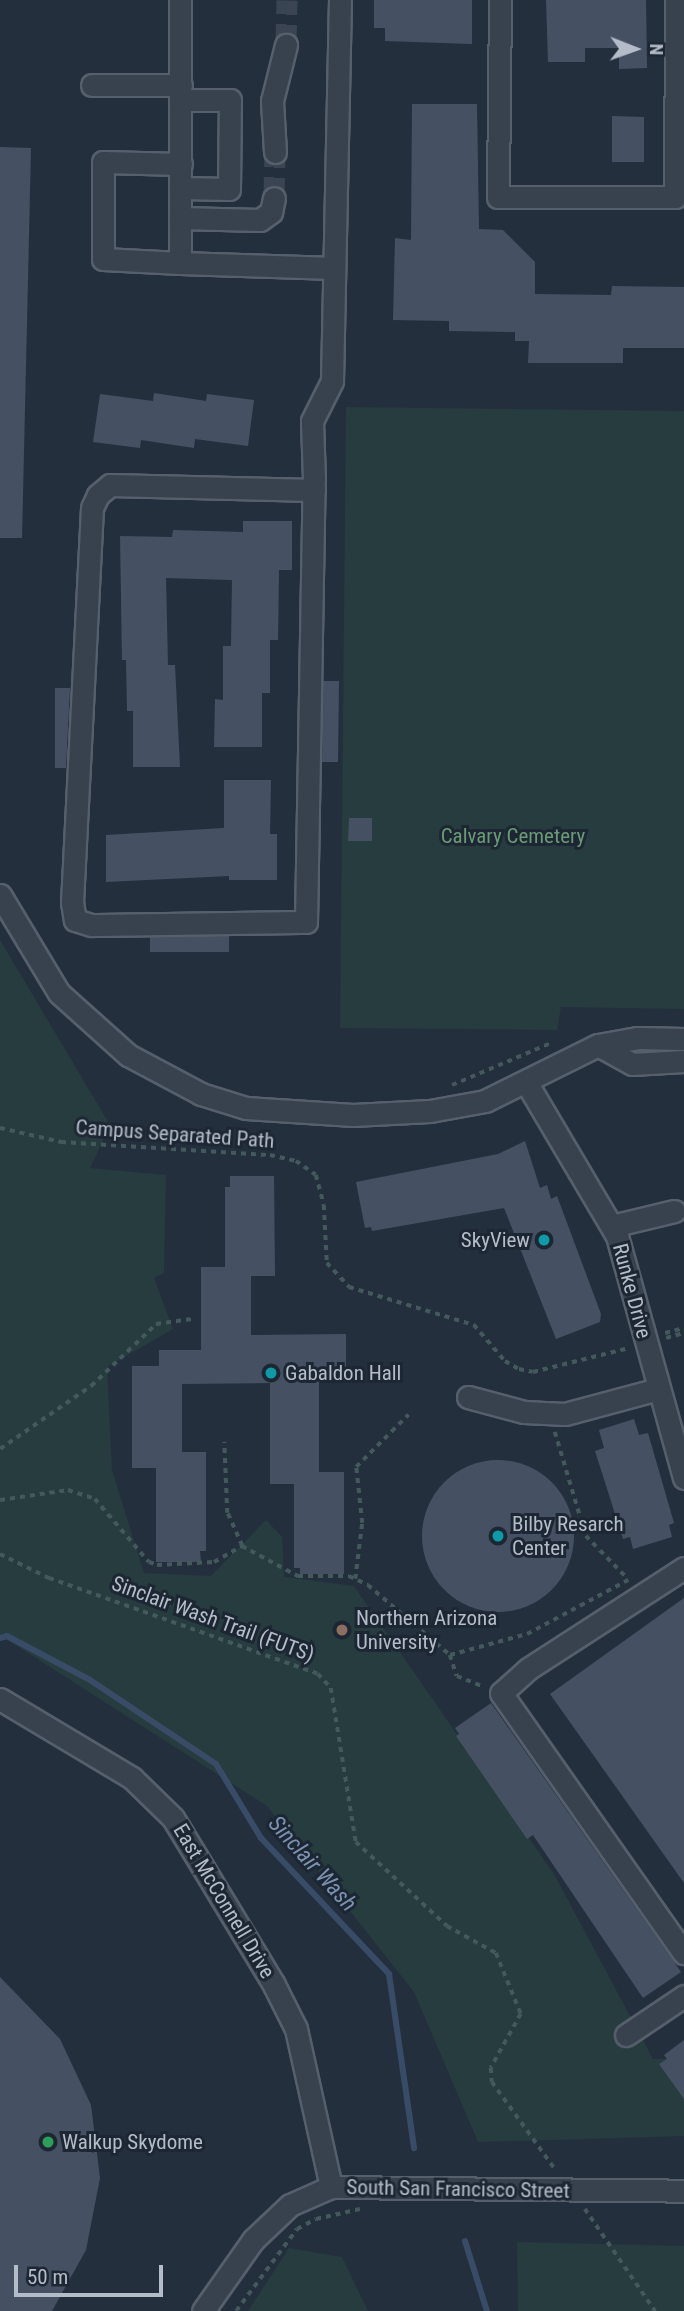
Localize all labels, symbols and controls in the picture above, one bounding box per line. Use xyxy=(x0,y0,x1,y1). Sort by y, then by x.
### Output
north arrow xyxy=(600,14,670,84)
text: N xyxy=(645,43,668,55)
park label: Calvary Cemetery xyxy=(441,823,585,849)
street label: Campus Separated Path xyxy=(75,1114,275,1154)
place label: SkyView xyxy=(461,1227,530,1253)
marker: SkyView xyxy=(536,1232,552,1248)
street label: Runke Drive xyxy=(607,1241,657,1341)
place label: Gabaldon Hall xyxy=(285,1360,401,1386)
marker: Gabaldon Hall xyxy=(263,1365,279,1381)
place label: Bilby Resarch Center xyxy=(512,1511,624,1561)
marker: Bilby Resarch Center xyxy=(490,1528,506,1544)
street label: Sinclair Wash Trail (FUTS) xyxy=(108,1571,318,1667)
place label: Northern Arizona University xyxy=(356,1605,497,1655)
marker: Northern Arizona University xyxy=(334,1622,350,1638)
water label: Sinclair Wash xyxy=(262,1811,362,1917)
street label: East McConnell Drive xyxy=(168,1819,280,1983)
place label: Walkup Skydome xyxy=(62,2129,203,2155)
marker: Walkup Skydome xyxy=(40,2134,56,2150)
street label: South San Francisco Street xyxy=(346,2174,570,2204)
scale bar xyxy=(18,2252,166,2296)
text: 50 m xyxy=(27,2265,68,2289)

